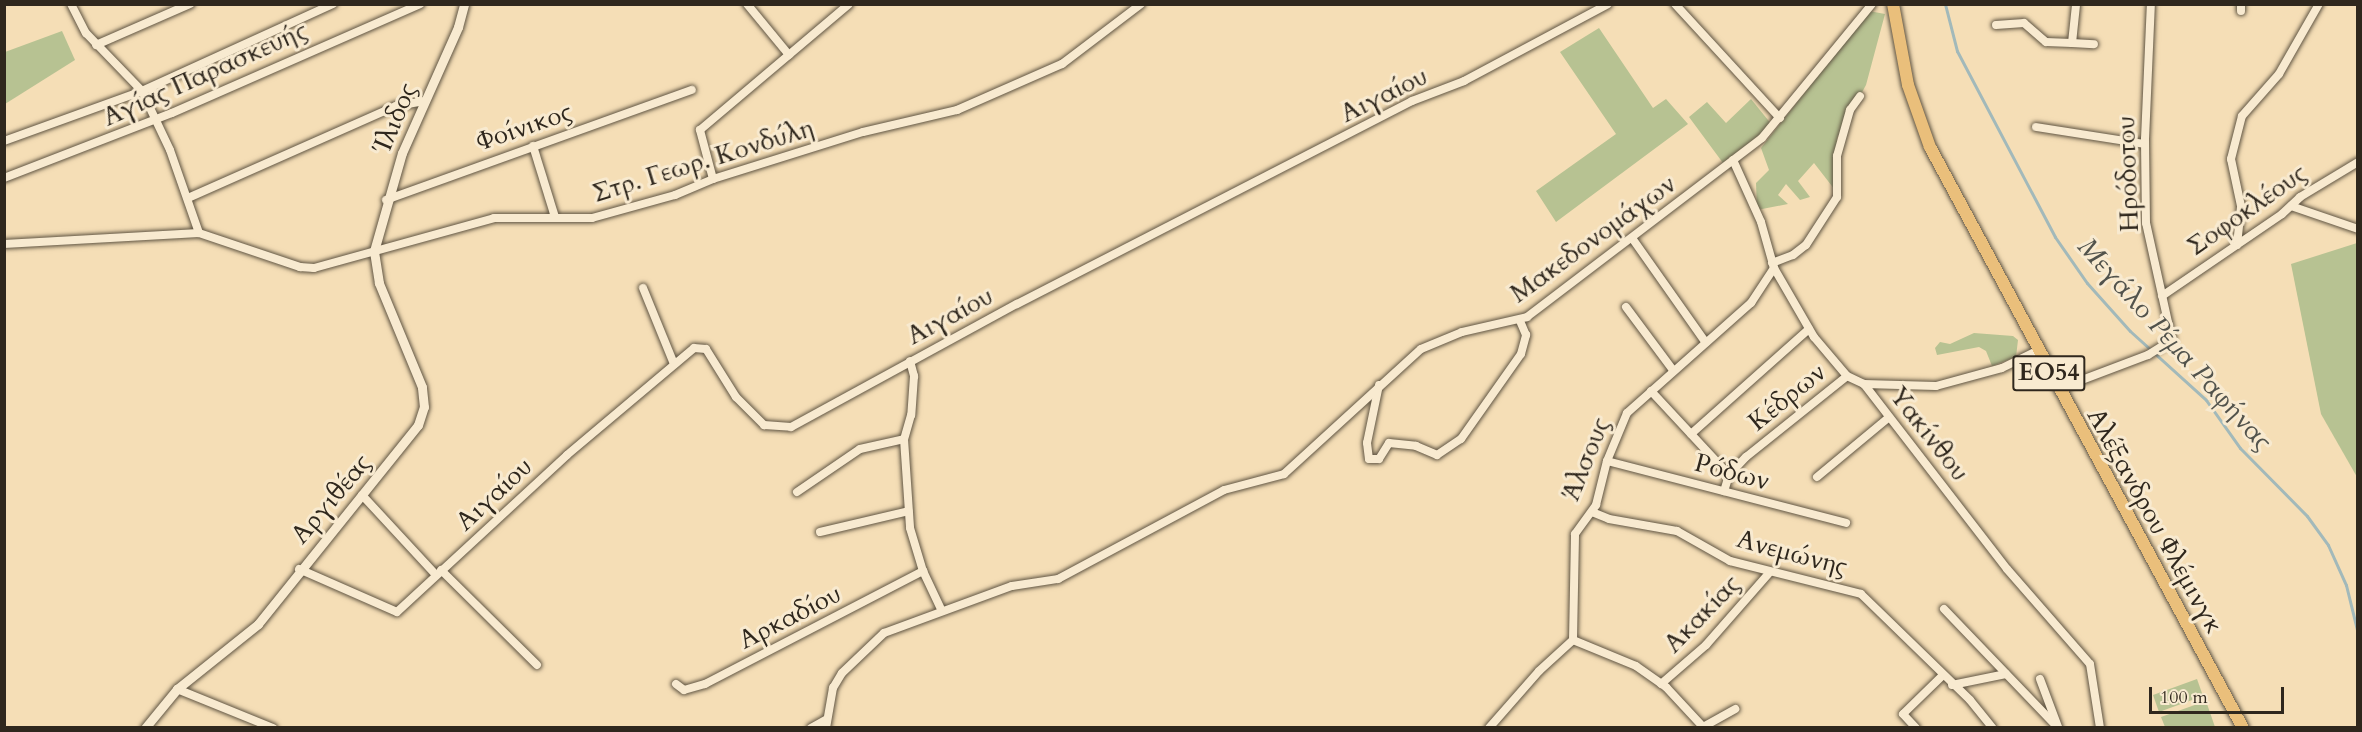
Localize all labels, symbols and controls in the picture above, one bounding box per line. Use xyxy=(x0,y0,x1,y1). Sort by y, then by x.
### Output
street label: Αγίας Παρασκευής xyxy=(98,15,312,133)
street label: Αιγαίου xyxy=(1335,61,1433,129)
street label: Ίλιδος xyxy=(366,78,424,158)
street label: Φοίνικος xyxy=(472,96,576,158)
street label: Στρ. Γεωρ. Κονδύλη xyxy=(589,113,817,209)
street label: Ηρόδοτου xyxy=(2110,115,2146,233)
street label: Σοφοκλέους xyxy=(2181,158,2313,262)
street label: Μακεδονομάχων xyxy=(1504,169,1682,309)
water label: Μεγάλο Ρέμα Ραφήνας xyxy=(2071,231,2279,457)
street label: Αιγαίου xyxy=(902,280,998,352)
road number: ΕΟ54 xyxy=(2012,352,2086,394)
street label: Κέδρων xyxy=(1742,356,1832,438)
street label: Υακίνθου xyxy=(1883,381,1975,487)
street label: Αλέξανδρου Φλέμινγκ xyxy=(2080,403,2230,639)
street label: Άλσους xyxy=(1555,413,1617,505)
street label: Ρόδων xyxy=(1691,447,1773,497)
street label: Αργιθέας xyxy=(284,448,378,550)
street label: Αιγαίου xyxy=(449,451,539,537)
street label: Ανεμώνης xyxy=(1733,523,1851,583)
street label: Ακακίας xyxy=(1657,569,1747,659)
street label: Αρκαδίου xyxy=(734,578,846,656)
scale bar xyxy=(2152,675,2287,713)
text: 100 m xyxy=(2160,685,2208,710)

